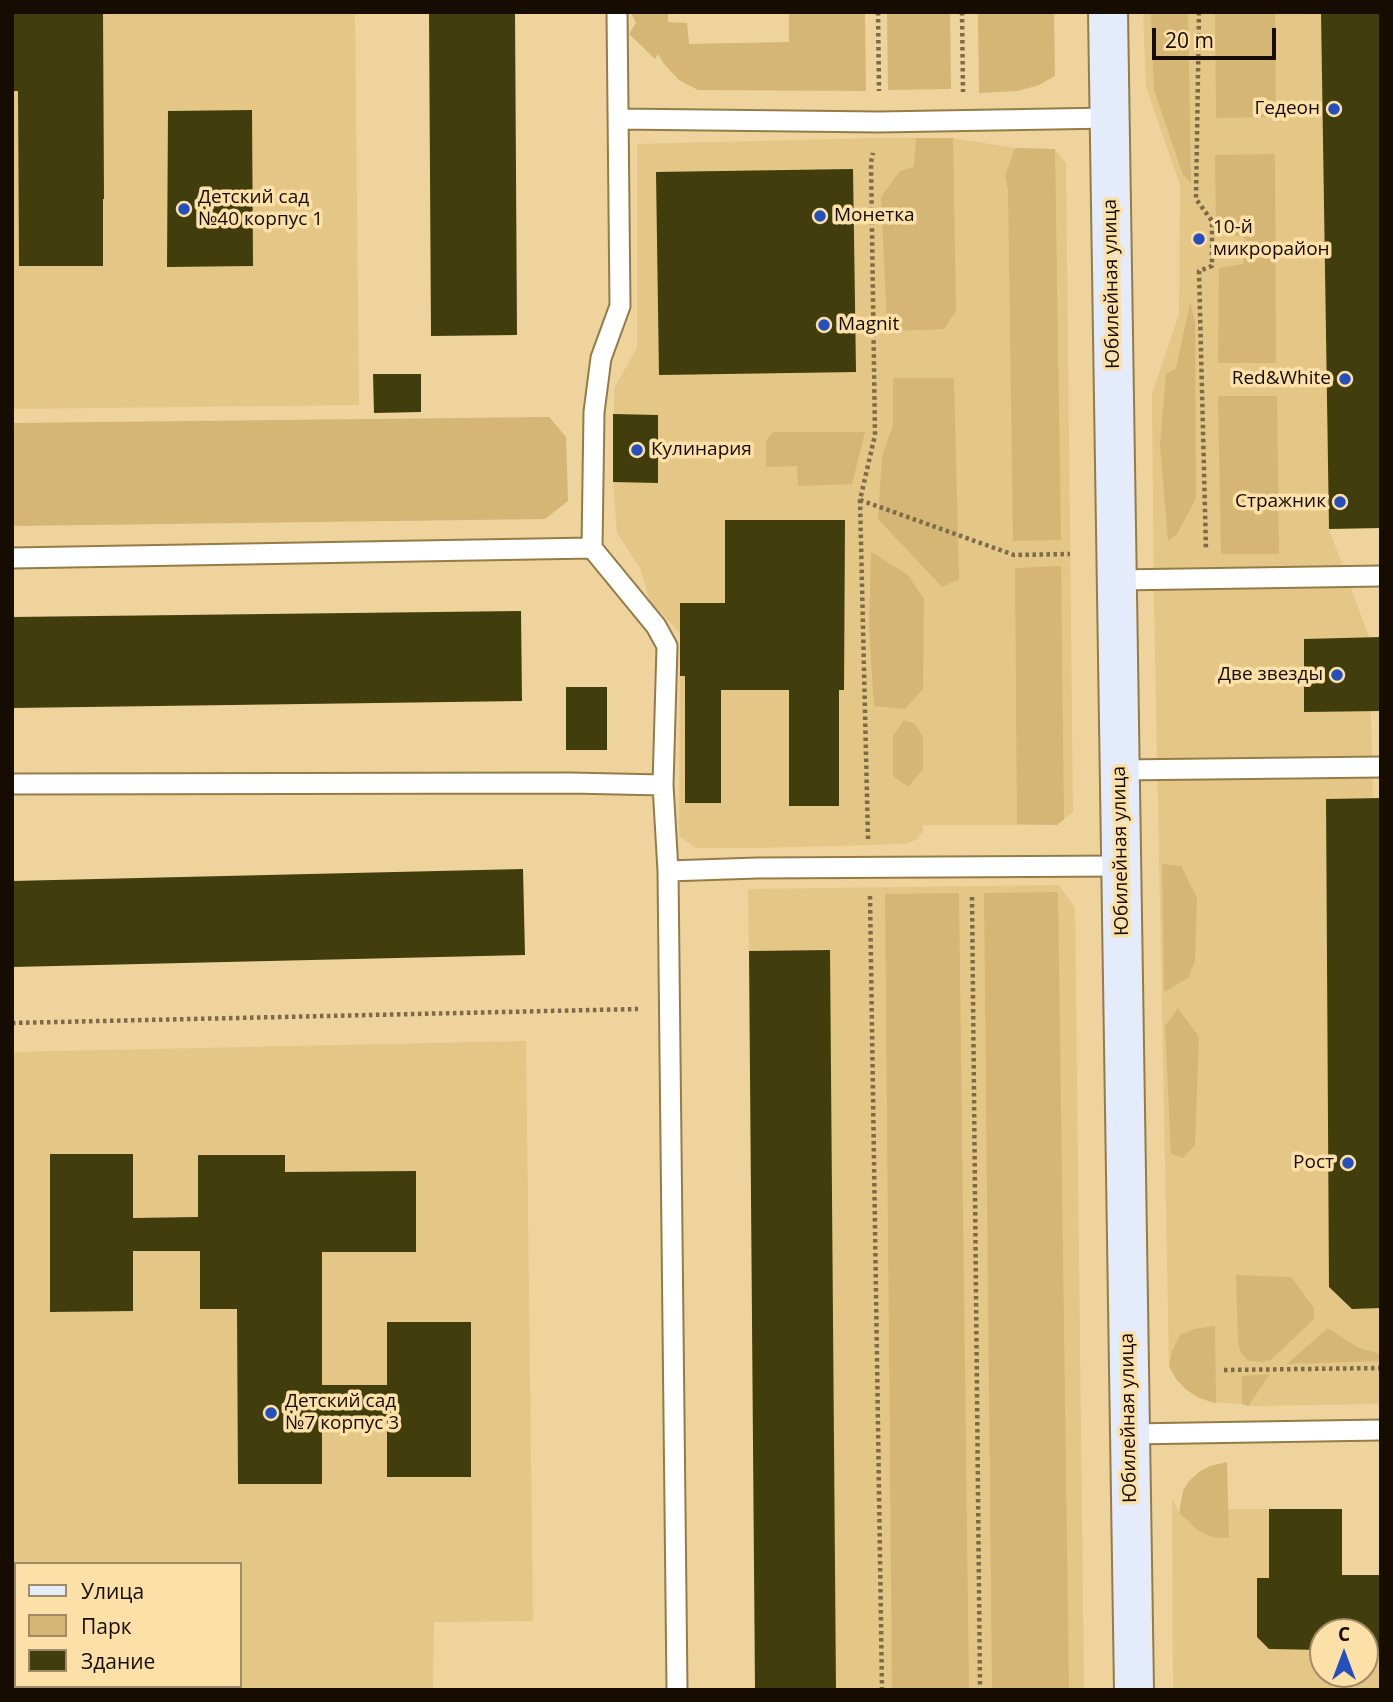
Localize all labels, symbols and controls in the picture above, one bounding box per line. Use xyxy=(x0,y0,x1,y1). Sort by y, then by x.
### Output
scale bar xyxy=(1155,14,1279,58)
text: 20 m xyxy=(1165,26,1214,54)
place label: Гедеон xyxy=(1254,98,1320,120)
marker: Гедеон xyxy=(1326,101,1342,117)
place label: Детский сад №40 корпус 1 xyxy=(198,187,323,231)
street label: Юбилейная улица xyxy=(1099,199,1125,369)
marker: Детский сад №40 корпус 1 xyxy=(176,201,192,217)
place label: Монетка xyxy=(834,205,915,227)
marker: Монетка xyxy=(812,208,828,224)
place label: 10-й микрорайон xyxy=(1213,217,1330,261)
marker: 10-й микрорайон xyxy=(1191,231,1207,247)
place label: Magnit xyxy=(838,314,899,336)
marker: Magnit xyxy=(816,317,832,333)
place label: Red&White xyxy=(1232,368,1331,390)
marker: Red&White xyxy=(1337,371,1353,387)
place label: Кулинария xyxy=(651,439,752,461)
marker: Кулинария xyxy=(629,442,645,458)
place label: Стражник xyxy=(1235,491,1326,513)
marker: Стражник xyxy=(1332,494,1348,510)
place label: Две звезды xyxy=(1218,664,1323,686)
marker: Две звезды xyxy=(1329,667,1345,683)
street label: Юбилейная улица xyxy=(1108,766,1134,936)
place label: Рост xyxy=(1293,1152,1334,1174)
marker: Рост xyxy=(1340,1155,1356,1171)
street label: Юбилейная улица xyxy=(1116,1333,1142,1503)
place label: Детский сад №7 корпус 3 xyxy=(285,1391,399,1435)
marker: Детский сад №7 корпус 3 xyxy=(263,1405,279,1421)
legend xyxy=(14,1562,242,1688)
text: Улица xyxy=(81,1577,144,1605)
text: Парк xyxy=(81,1612,132,1640)
north arrow xyxy=(1309,1618,1379,1688)
text: С xyxy=(1338,1621,1350,1647)
text: Здание xyxy=(81,1647,155,1675)

